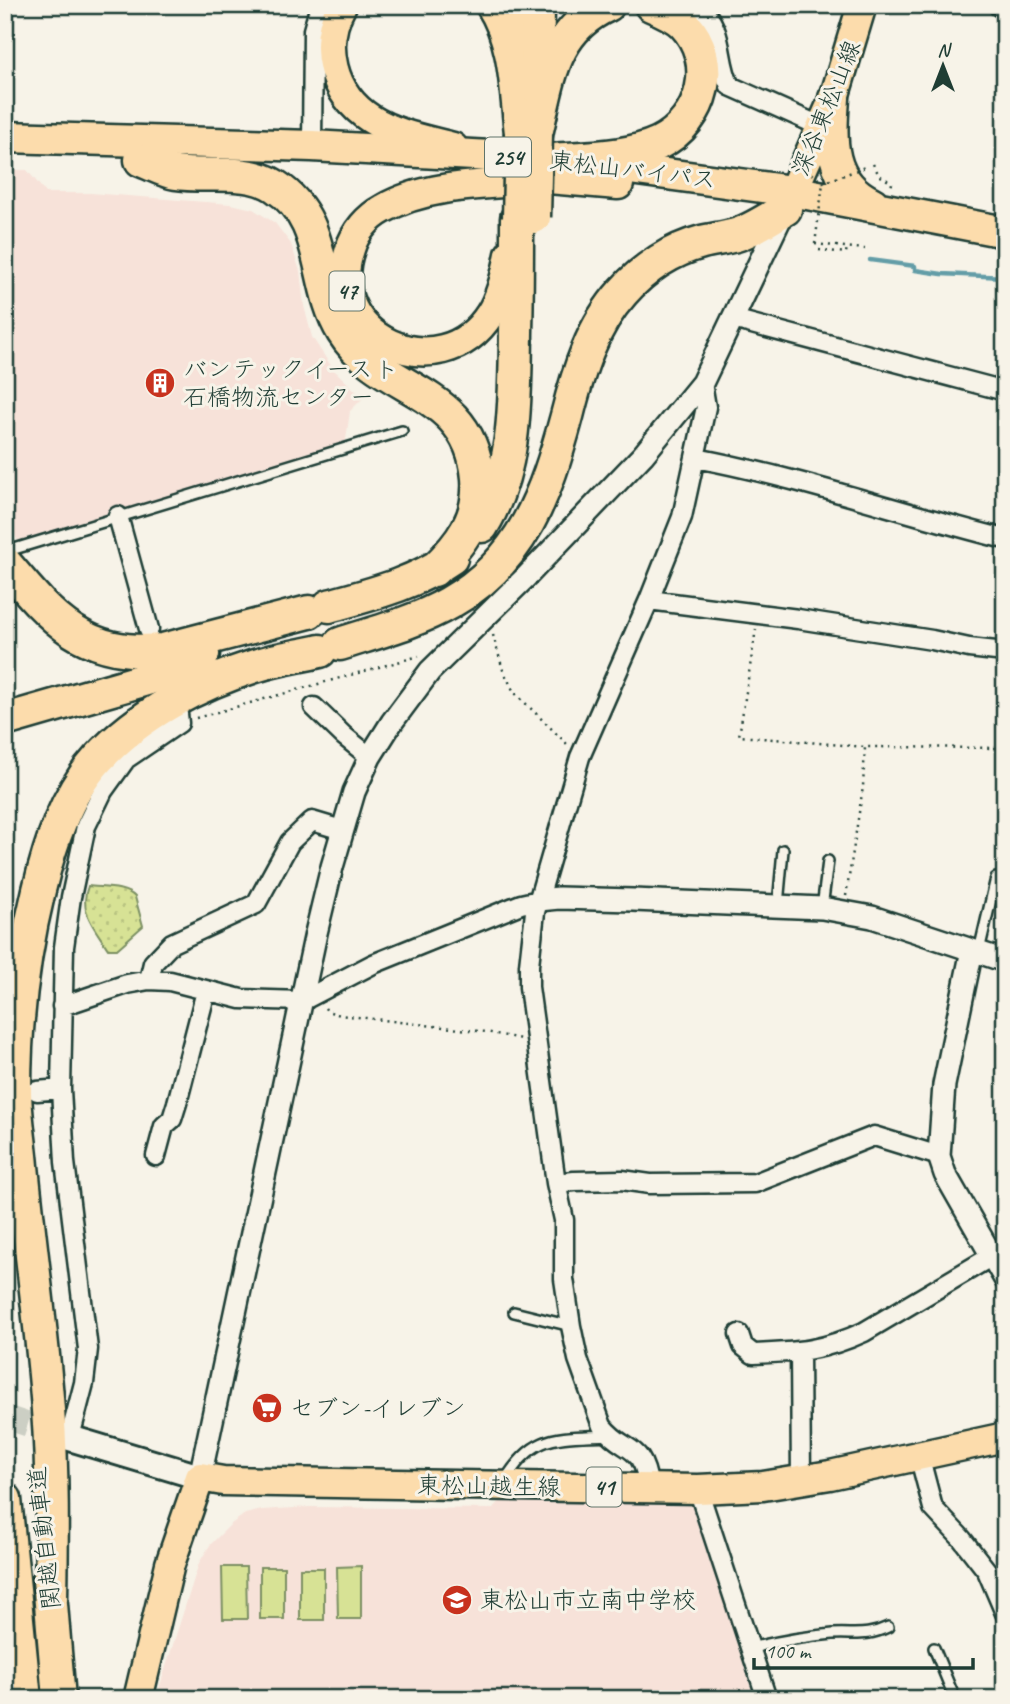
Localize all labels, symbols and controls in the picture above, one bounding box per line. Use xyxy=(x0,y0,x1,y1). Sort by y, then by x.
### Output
north arrow xyxy=(908,32,978,102)
street label: 深谷東松山線 xyxy=(785,36,867,180)
text: N xyxy=(937,38,952,62)
road number: 254 xyxy=(485,138,531,176)
street label: 東松山バイパス xyxy=(548,145,718,195)
road number: 47 xyxy=(330,272,364,310)
place label: バンテックイースト 石橋物流センター xyxy=(183,354,399,412)
building icon: バンテックイースト 石橋物流センター xyxy=(143,366,177,400)
supermarket icon: セブン-イレブン xyxy=(250,1391,284,1425)
place label: セブン-イレブン xyxy=(290,1393,466,1423)
street label: 関越自動車道 xyxy=(22,1465,66,1611)
road number: 41 xyxy=(586,1468,622,1506)
street label: 東松山越生線 xyxy=(417,1470,561,1502)
school or university icon: 東松山市立南中学校 xyxy=(440,1583,474,1617)
place label: 東松山市立南中学校 xyxy=(480,1585,696,1615)
scale bar xyxy=(754,1627,973,1671)
text: 100 m xyxy=(765,1638,812,1664)

